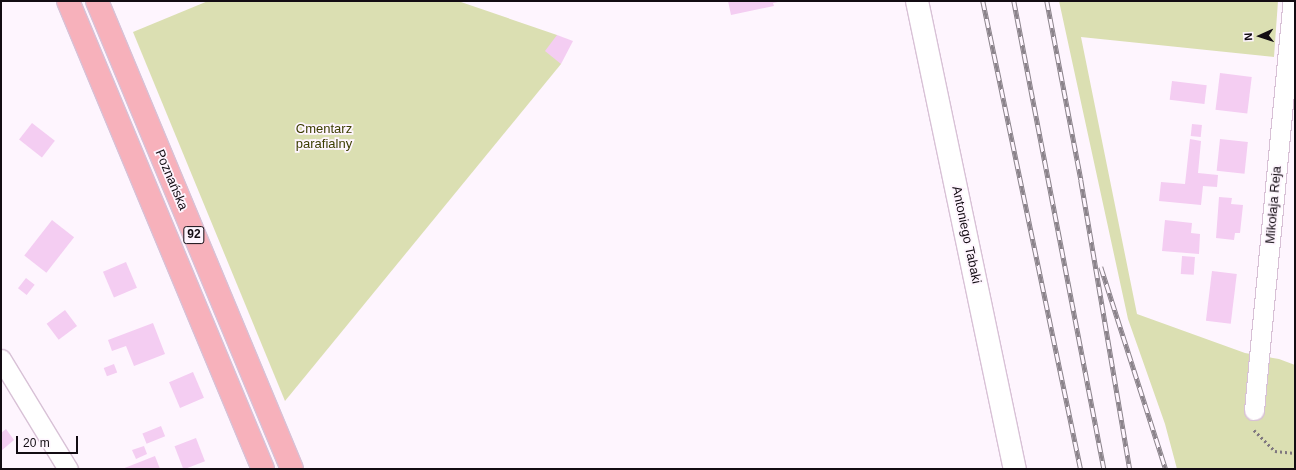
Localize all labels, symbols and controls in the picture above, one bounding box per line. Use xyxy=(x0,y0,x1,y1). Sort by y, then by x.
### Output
north arrow xyxy=(1240,16,1280,56)
text: N xyxy=(1242,32,1254,41)
park label: Cmentarz parafialny xyxy=(296,122,352,153)
street label: Poznańska xyxy=(151,147,191,213)
street label: Mikołaja Reja xyxy=(1263,165,1285,245)
street label: Antoniego Tabaki xyxy=(948,185,984,285)
road number: 92 xyxy=(183,225,205,245)
scale bar xyxy=(18,428,80,454)
text: 20 m xyxy=(23,436,50,450)

